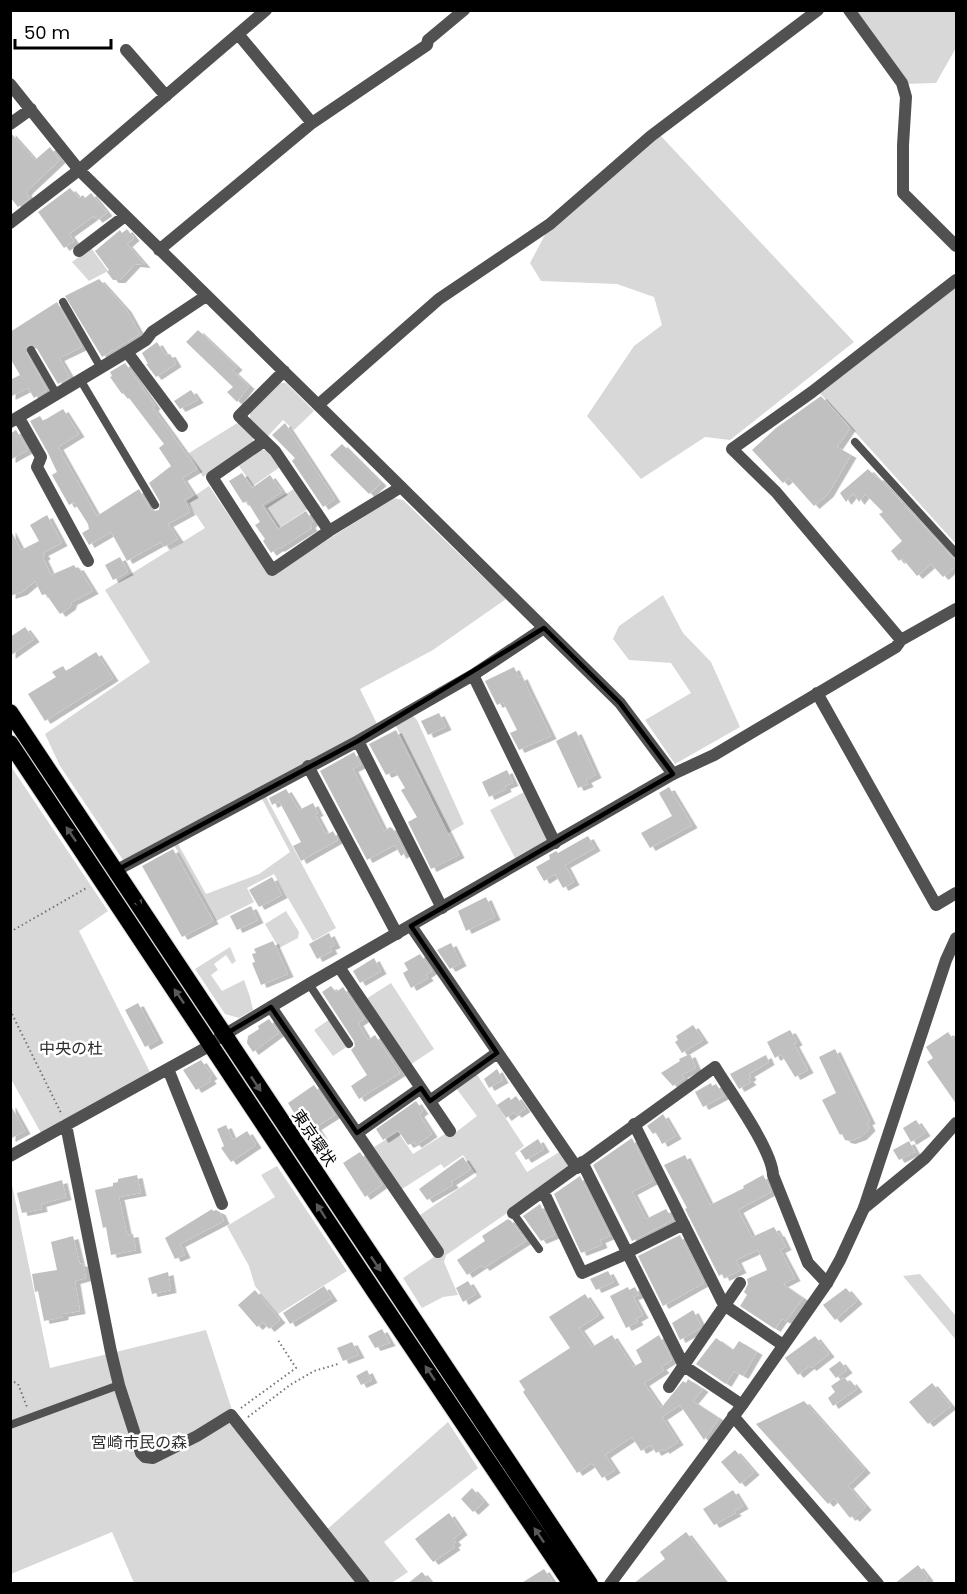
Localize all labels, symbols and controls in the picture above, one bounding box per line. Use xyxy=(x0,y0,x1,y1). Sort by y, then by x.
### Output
scale bar xyxy=(15,12,111,50)
text: 50 m xyxy=(24,20,70,45)
one-way arrow xyxy=(65,826,77,842)
one-way arrow xyxy=(131,892,142,908)
one-way arrow xyxy=(174,988,185,1004)
park label: 中央の杜 xyxy=(39,1037,103,1060)
one-way arrow xyxy=(250,1076,261,1092)
street label: 東京環状 xyxy=(287,1105,341,1171)
one-way arrow xyxy=(315,1204,327,1220)
one-way arrow xyxy=(370,1255,382,1271)
one-way arrow xyxy=(424,1365,435,1382)
park label: 宮崎市民の森 xyxy=(91,1431,187,1454)
one-way arrow xyxy=(534,1527,545,1543)

